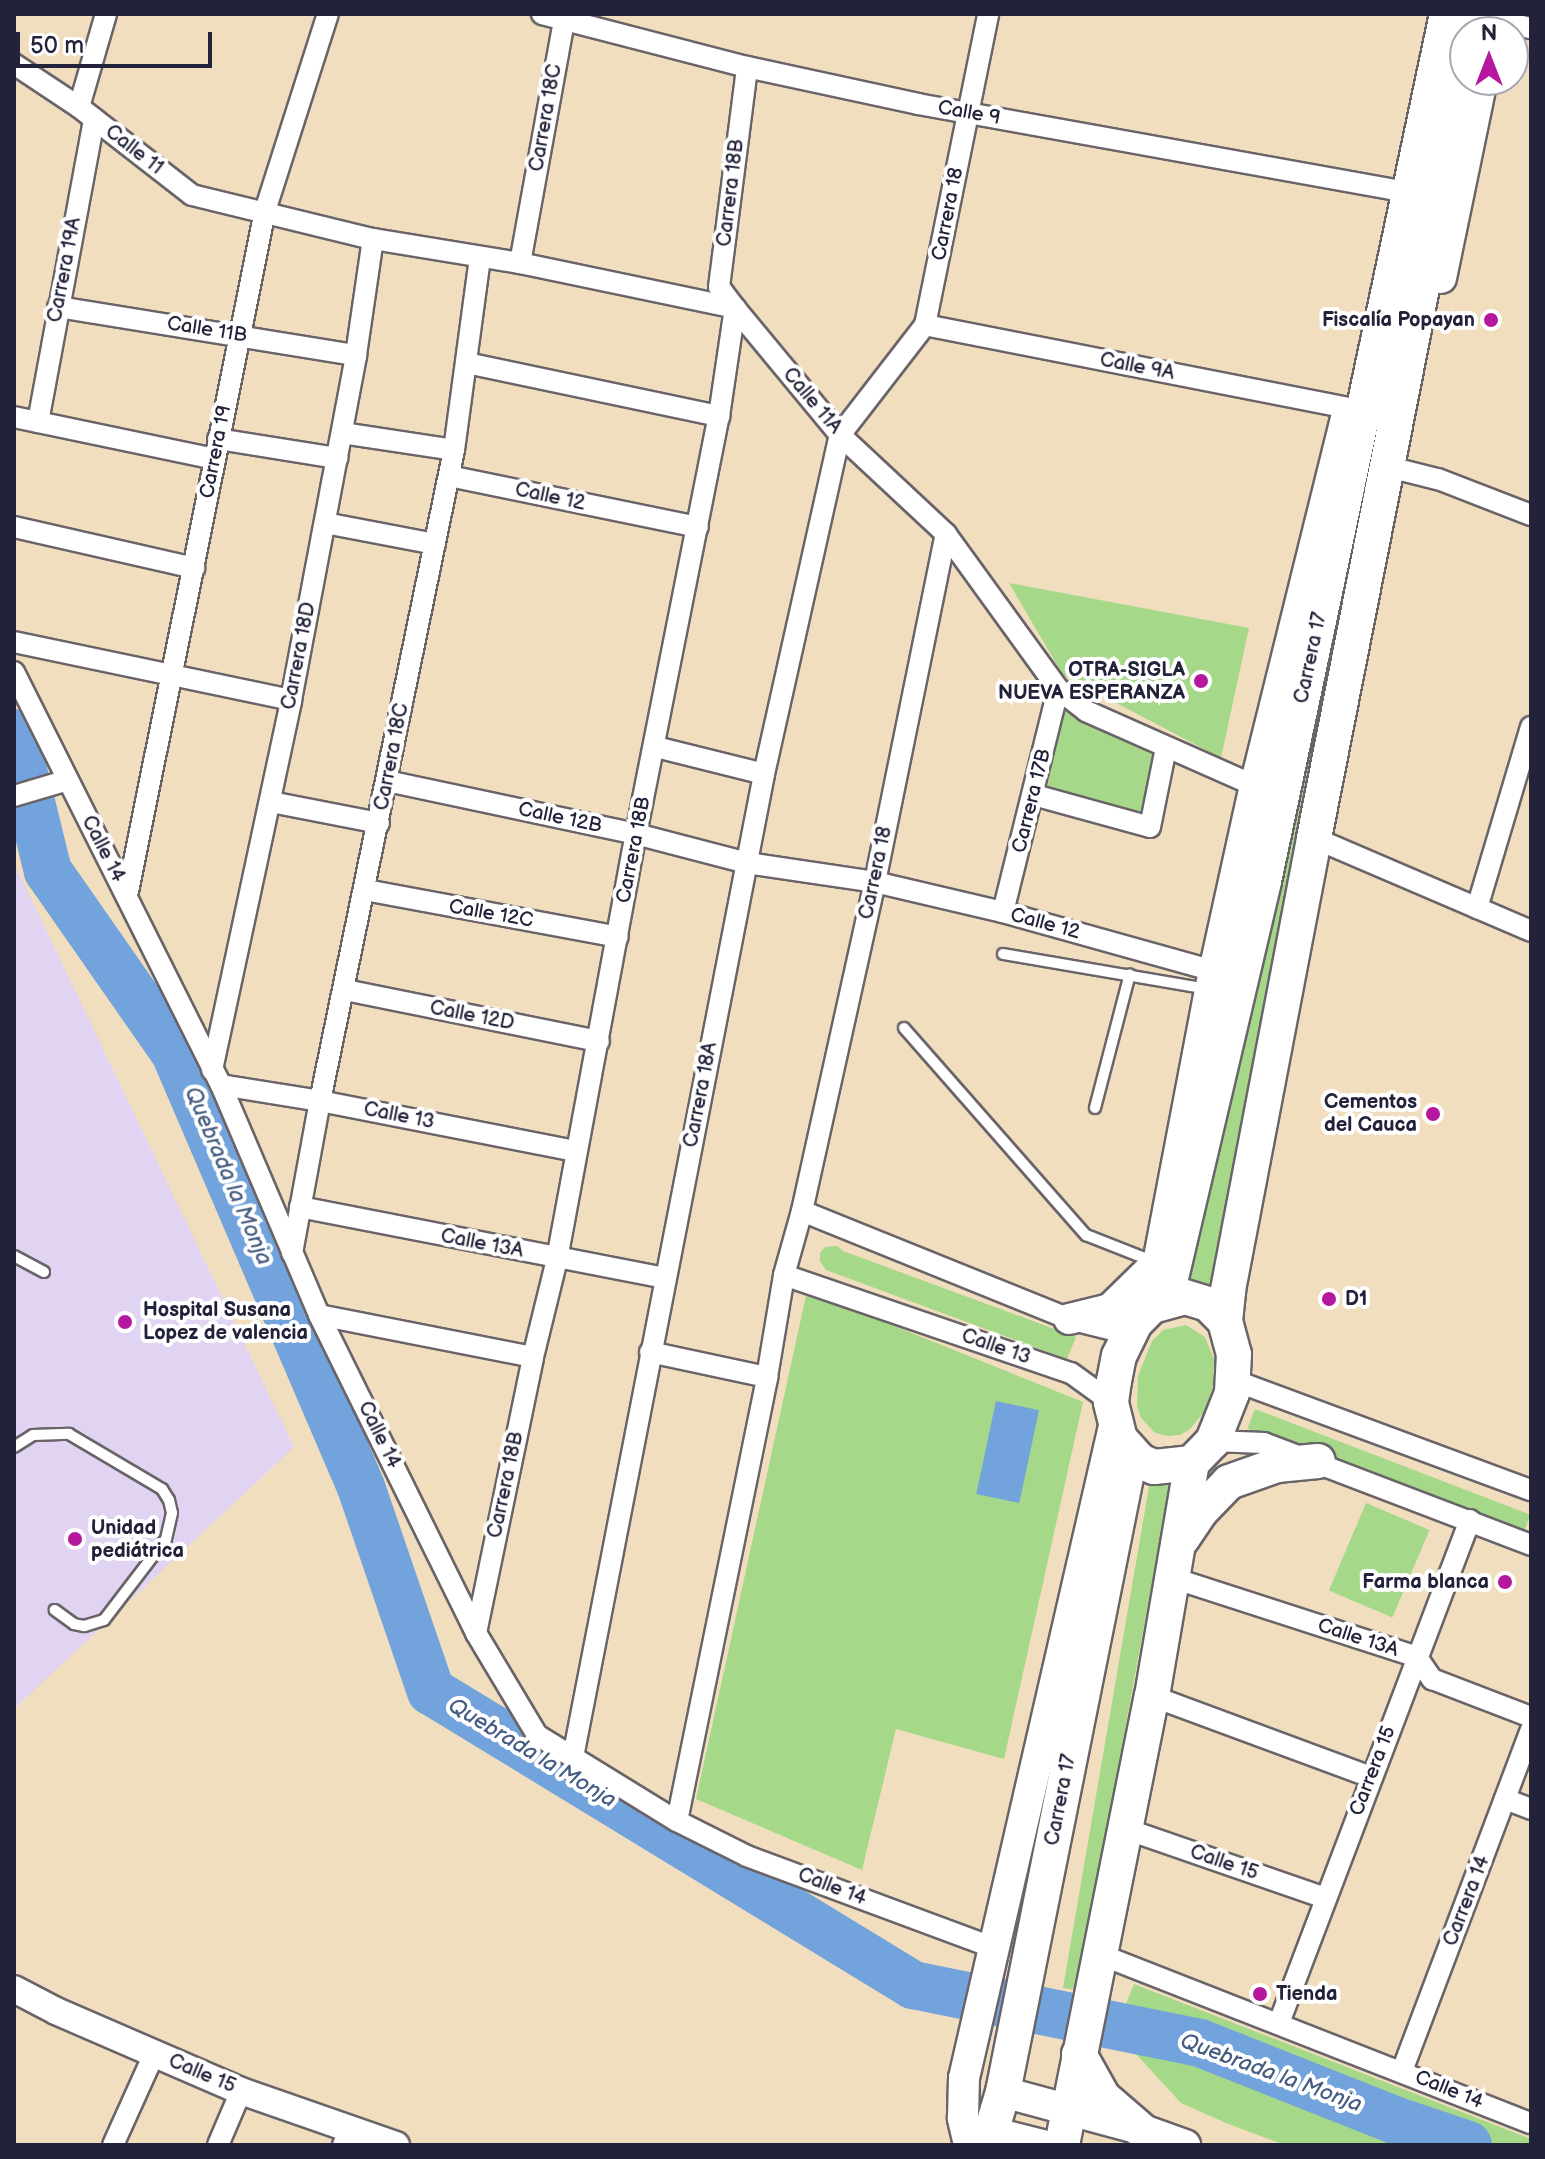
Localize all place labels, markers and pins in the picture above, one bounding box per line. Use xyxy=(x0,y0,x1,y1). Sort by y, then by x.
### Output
place label: Fiscalía Popayan xyxy=(1322,308,1475,332)
marker: Fiscalía Popayan xyxy=(1482,311,1500,329)
place label: OTRA-SIGLA NUEVA ESPERANZA xyxy=(998,658,1185,705)
marker: OTRA-SIGLA NUEVA ESPERANZA xyxy=(1192,672,1210,690)
place label: Cementos del Cauca xyxy=(1324,1090,1417,1137)
marker: Cementos del Cauca xyxy=(1424,1105,1442,1123)
place label: D1 xyxy=(1345,1287,1367,1311)
marker: D1 xyxy=(1320,1290,1338,1308)
place label: Hospital Susana Lopez de valencia xyxy=(143,1298,308,1345)
marker: Hospital Susana Lopez de valencia xyxy=(114,1311,136,1333)
place label: Unidad pediátrica xyxy=(91,1516,184,1563)
marker: Unidad pediátrica xyxy=(66,1530,84,1548)
place label: Farma blanca xyxy=(1362,1570,1489,1594)
marker: Farma blanca xyxy=(1496,1573,1514,1591)
place label: Tienda xyxy=(1276,1982,1337,2006)
marker: Tienda xyxy=(1251,1985,1269,2003)

